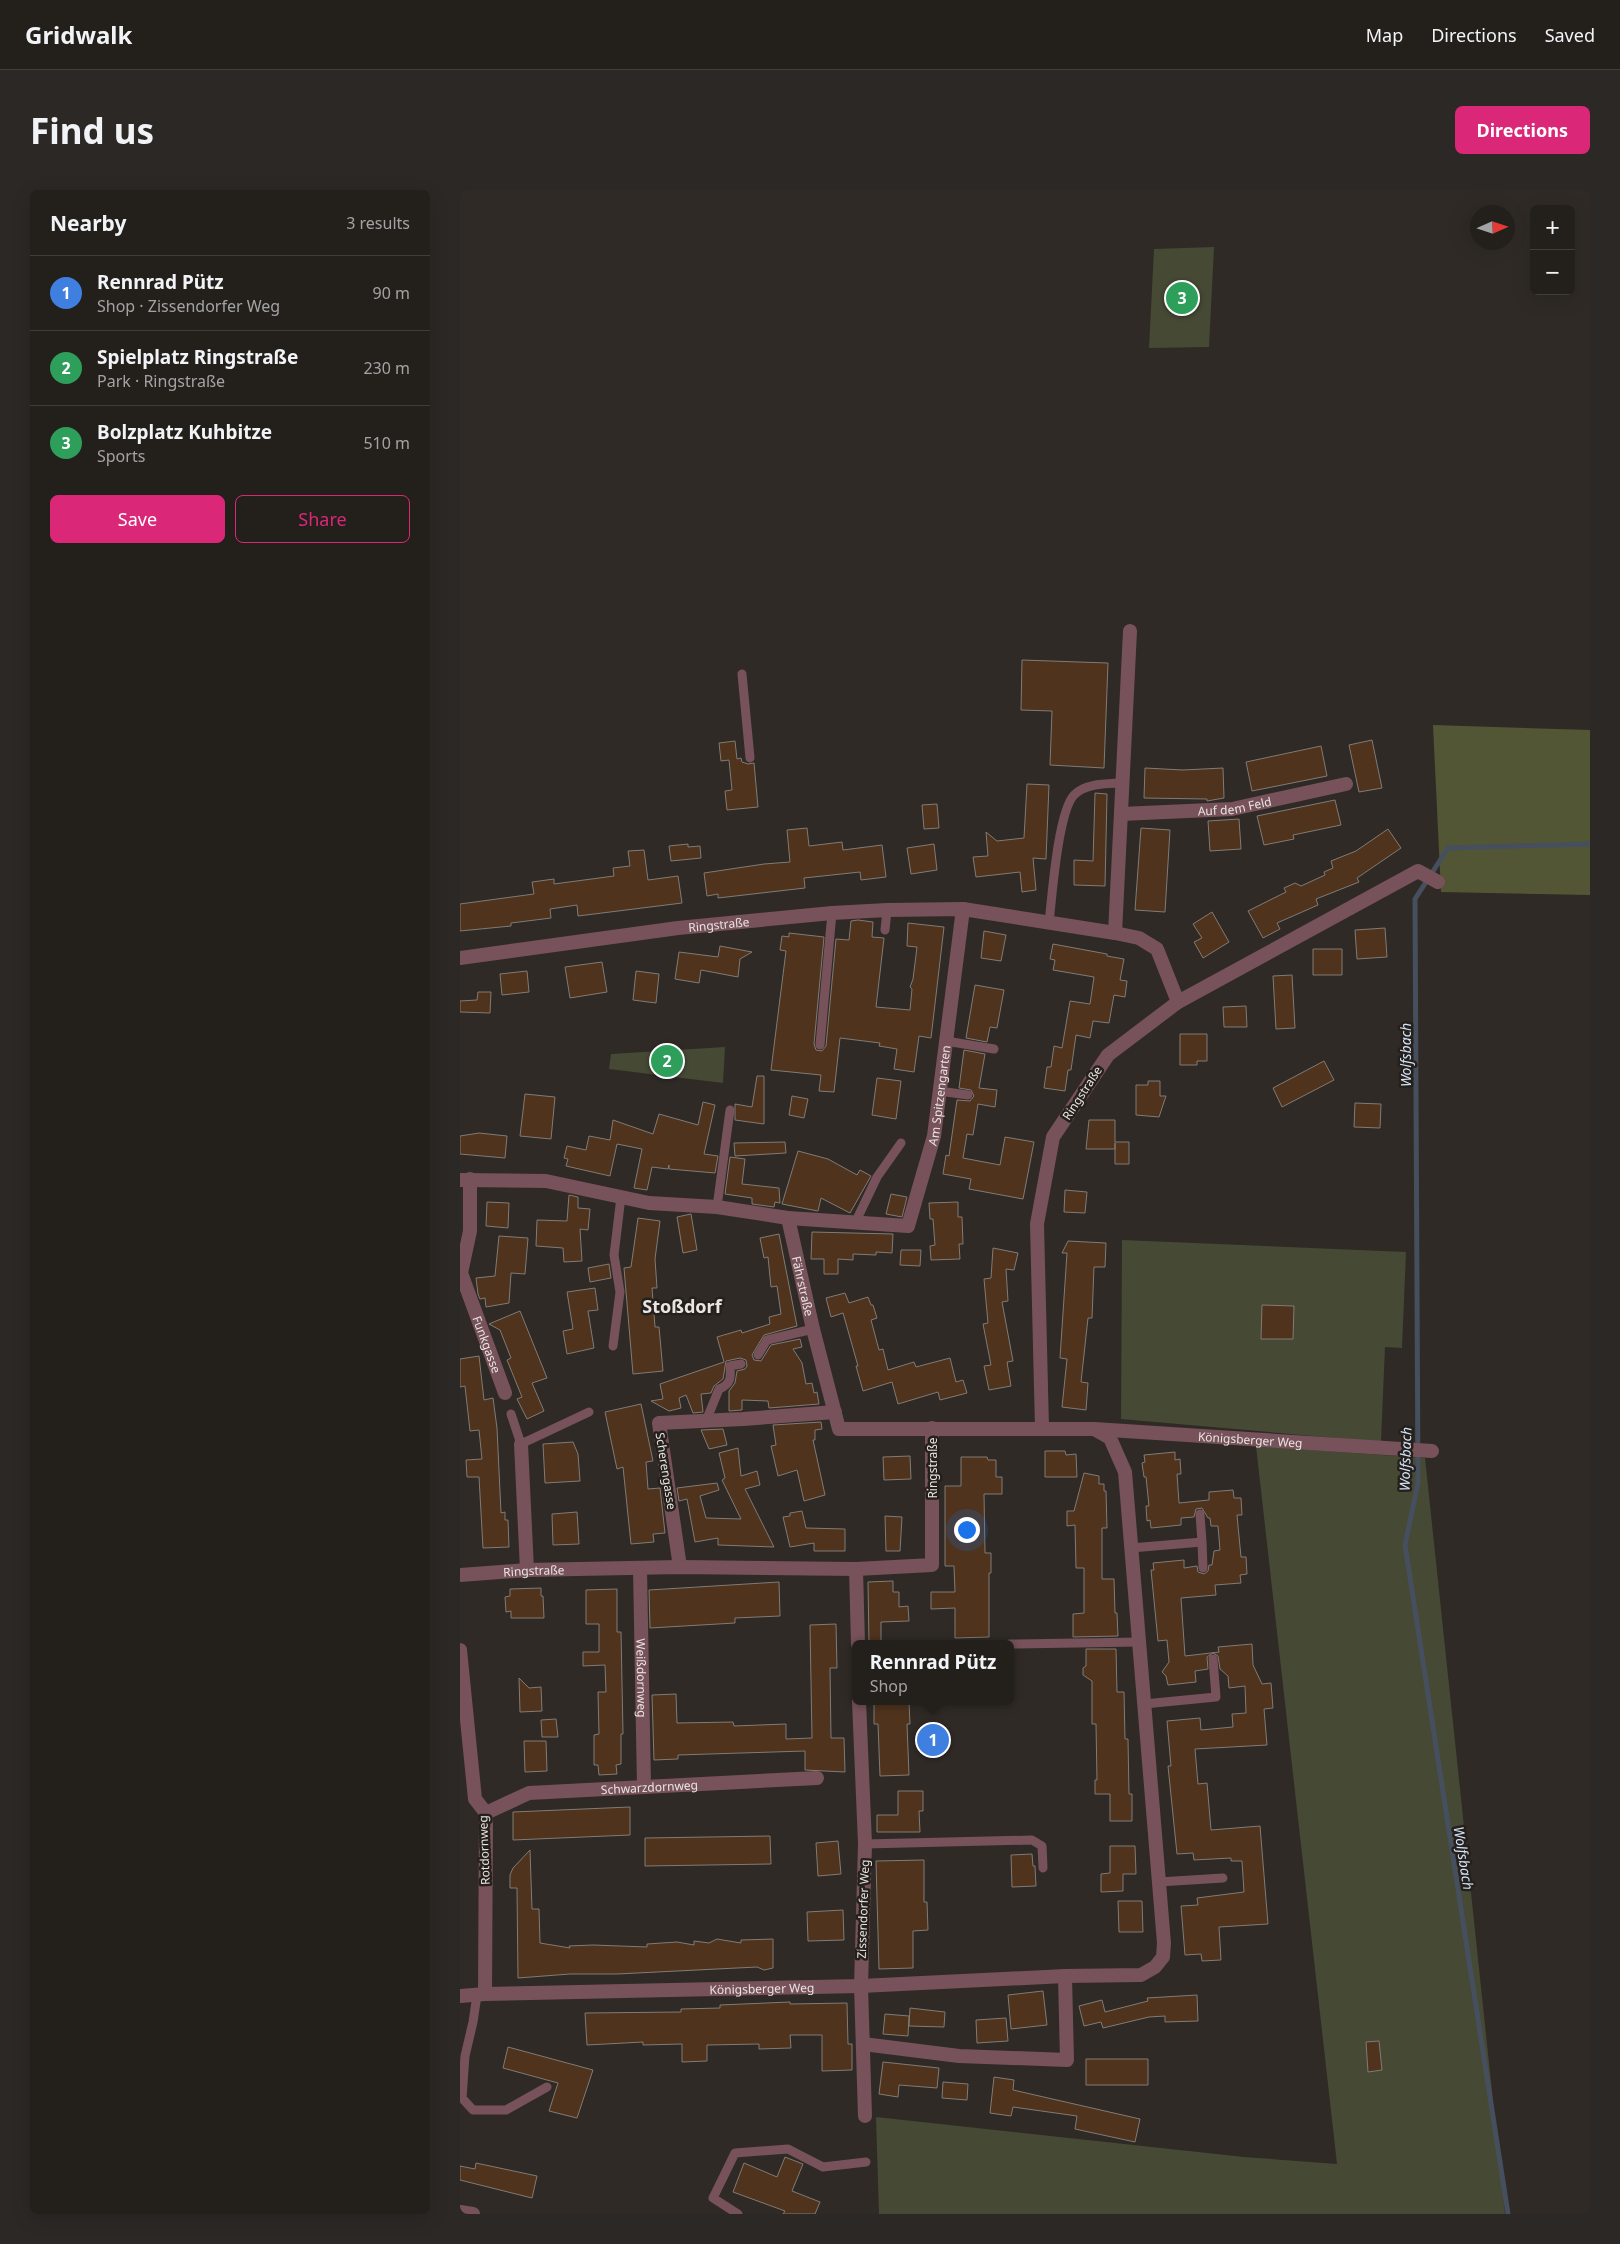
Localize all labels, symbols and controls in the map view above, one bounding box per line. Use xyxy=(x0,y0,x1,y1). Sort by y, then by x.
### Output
text: Gridwalk xyxy=(25,18,132,51)
text: Map xyxy=(1366,23,1403,47)
text: Directions xyxy=(1431,23,1517,47)
text: Saved xyxy=(1545,23,1595,47)
button: Directions xyxy=(1455,106,1590,154)
text: Find us xyxy=(30,107,154,154)
north arrow xyxy=(1470,205,1515,250)
map controls xyxy=(1530,205,1575,295)
button: + xyxy=(1530,205,1575,250)
text: Nearby xyxy=(50,209,126,237)
text: 3 results xyxy=(346,212,410,234)
button: − xyxy=(1530,250,1575,295)
text: Rennrad Pütz xyxy=(97,269,224,295)
pin: 3 xyxy=(1166,279,1198,317)
text: 1 xyxy=(61,282,71,304)
text: 90 m xyxy=(373,282,410,304)
text: Shop · Zissendorfer Weg xyxy=(97,295,280,317)
text: Spielplatz Ringstraße xyxy=(97,344,298,370)
text: 2 xyxy=(61,357,71,379)
text: 230 m xyxy=(363,357,410,379)
text: Park · Ringstraße xyxy=(97,370,225,392)
text: Bolzplatz Kuhbitze xyxy=(97,419,272,445)
text: 3 xyxy=(61,432,71,454)
text: 510 m xyxy=(363,432,410,454)
text: Sports xyxy=(97,445,145,467)
button: Save xyxy=(50,495,225,543)
button: Share xyxy=(235,495,410,543)
street label: Auf dem Feld xyxy=(1197,792,1273,819)
street label: Ringstraße xyxy=(687,913,750,935)
water label: Wolfsbach xyxy=(1396,1023,1415,1087)
pin: 2 xyxy=(651,1042,683,1080)
street label: Am Spitzengarten xyxy=(923,1044,954,1147)
street label: Ringstraße xyxy=(1058,1063,1106,1123)
street label: Fährstraße xyxy=(788,1254,818,1318)
district label: Stoßdorf xyxy=(642,1294,723,1318)
street label: Funkgasse xyxy=(469,1313,506,1376)
street label: Königsberger Weg xyxy=(1197,1427,1303,1451)
water label: Wolfsbach xyxy=(1394,1427,1416,1491)
street label: Scherengasse xyxy=(652,1431,681,1511)
street label: Ringstraße xyxy=(924,1437,941,1499)
your location xyxy=(954,1517,980,1543)
street label: Ringstraße xyxy=(503,1561,565,1580)
street label: Weißdornweg xyxy=(633,1638,651,1718)
popup xyxy=(852,1640,1014,1705)
text: Rennrad Pütz xyxy=(870,1649,996,1675)
text: Shop xyxy=(870,1675,908,1697)
pin: 1 xyxy=(917,1721,949,1759)
street label: Schwarzdornweg xyxy=(600,1776,698,1798)
street label: Rotdornweg xyxy=(474,1815,494,1885)
water label: Wolfsbach xyxy=(1450,1825,1478,1891)
street label: Zissendorfer Weg xyxy=(853,1859,873,1959)
street label: Königsberger Weg xyxy=(709,1978,814,1998)

